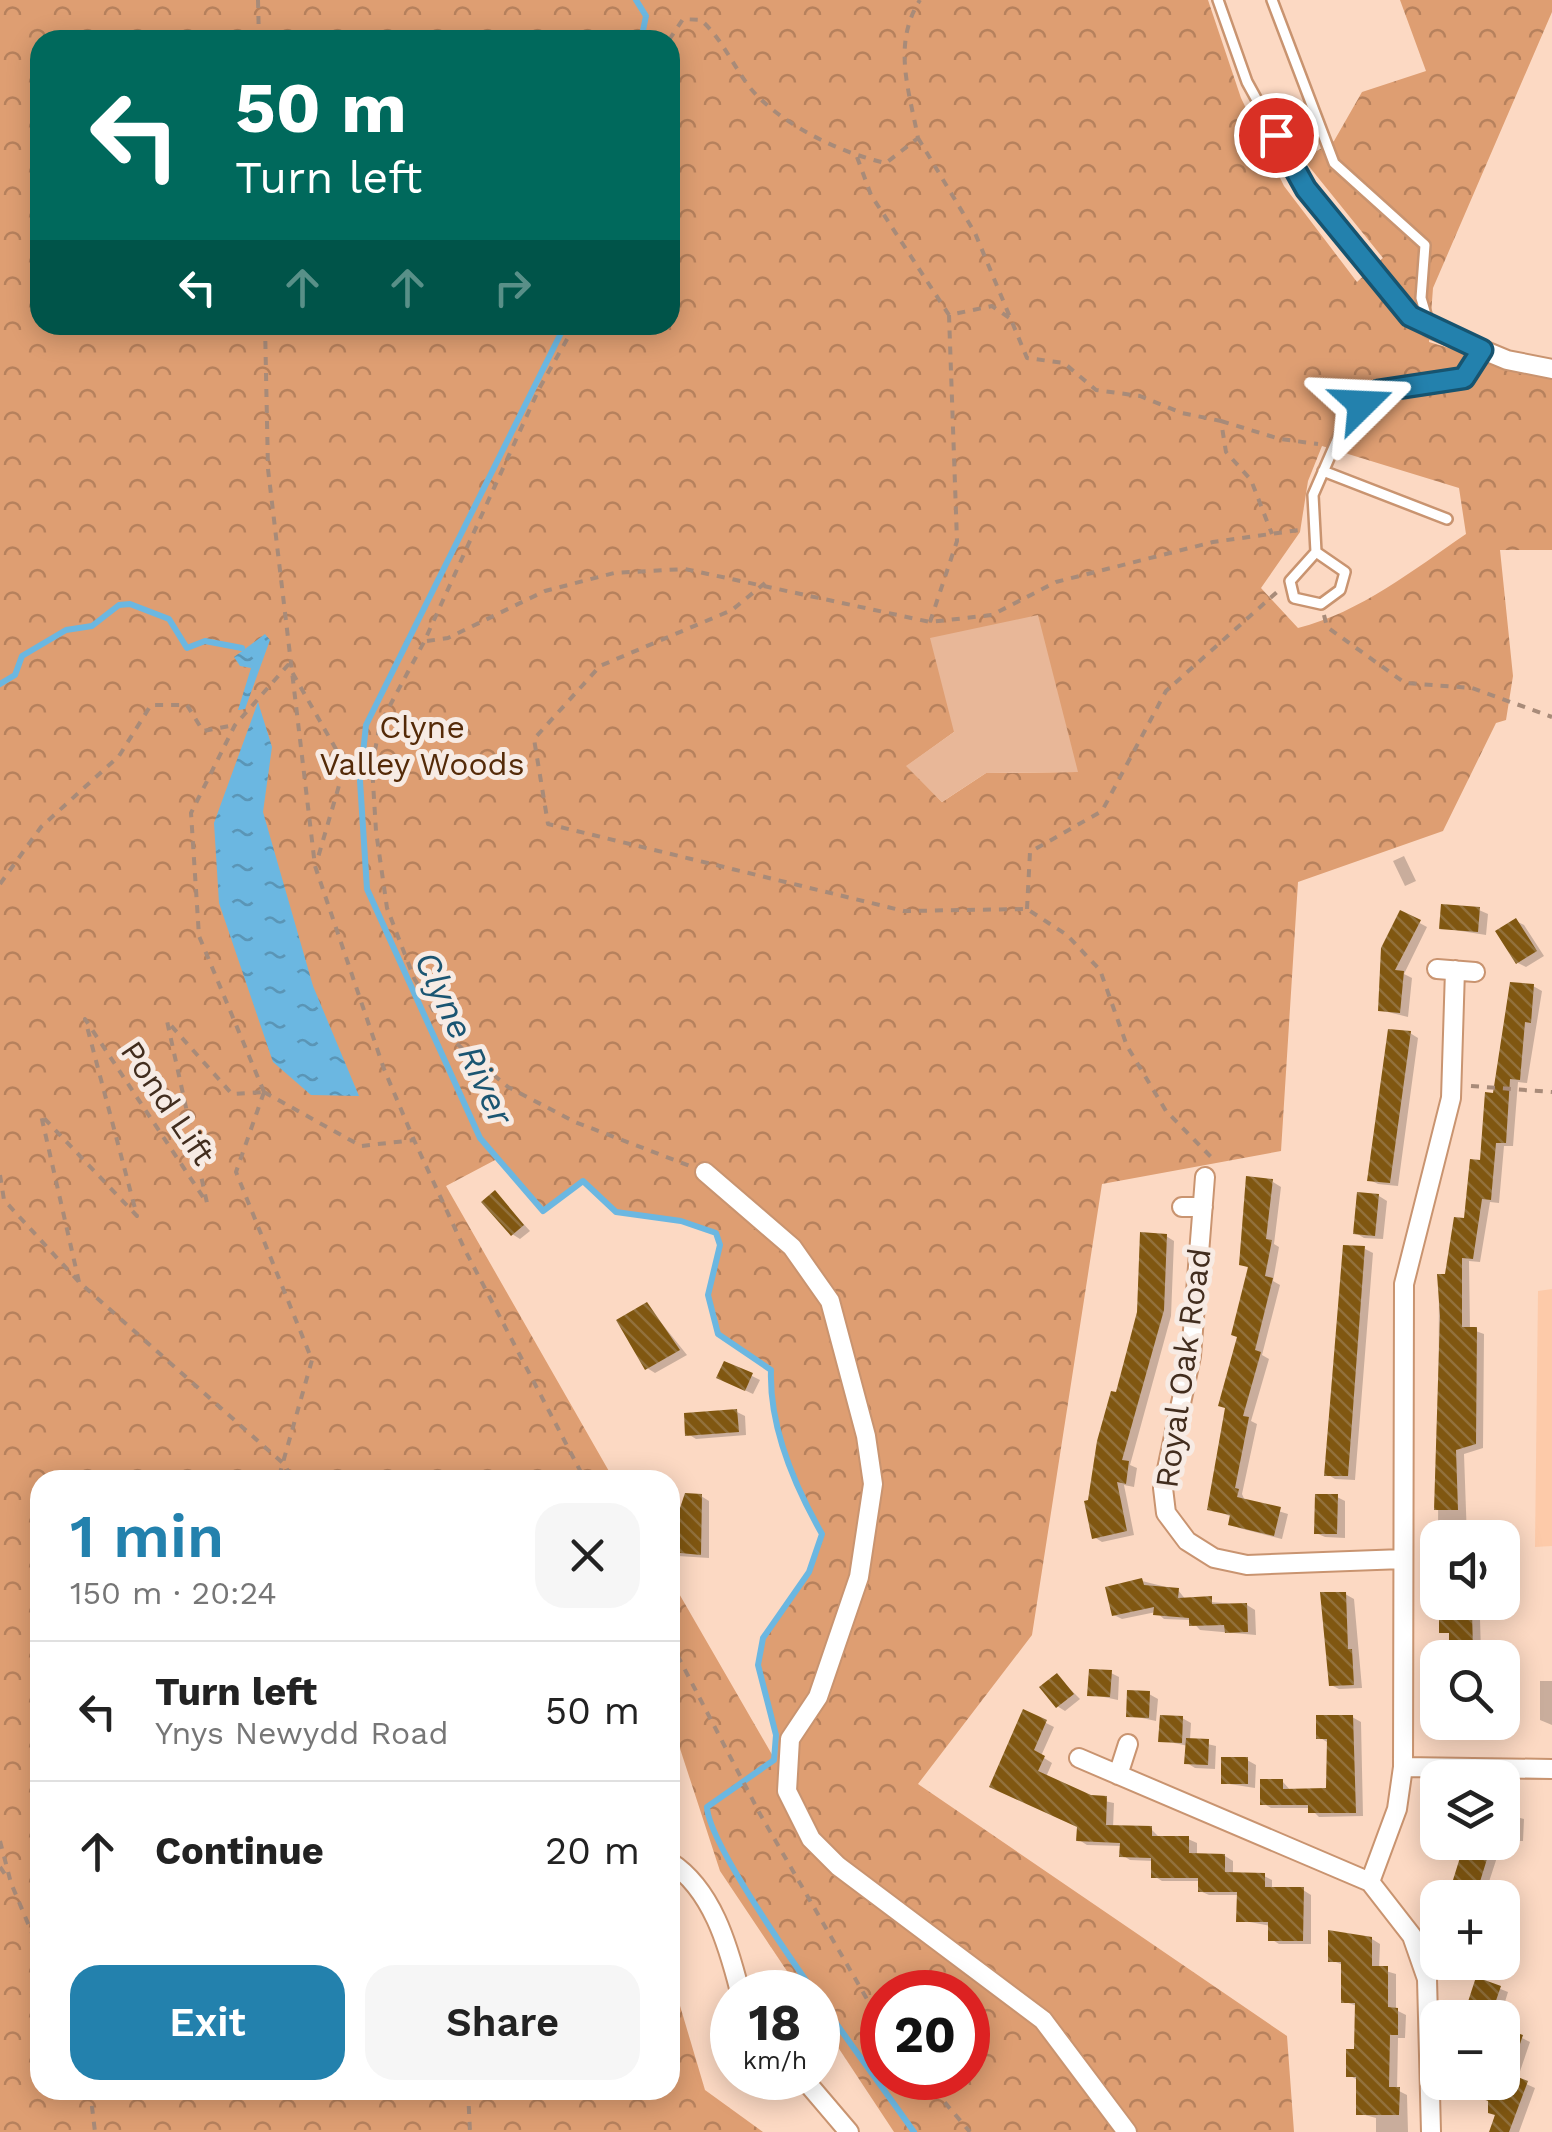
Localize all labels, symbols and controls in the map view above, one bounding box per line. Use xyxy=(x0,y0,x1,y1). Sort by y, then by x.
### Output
text: 50 m xyxy=(235,67,407,149)
icon: left xyxy=(70,70,200,200)
pin xyxy=(1234,93,1319,178)
icon: arrive xyxy=(1249,108,1304,163)
text: Turn left xyxy=(235,151,422,204)
icon: left xyxy=(170,260,225,315)
icon: ahead xyxy=(275,260,330,315)
icon: ahead xyxy=(380,260,435,315)
icon: right xyxy=(485,260,540,315)
position arrow xyxy=(1310,352,1414,456)
park label: Clyne Valley Woods xyxy=(319,708,525,783)
water label: Clyne River xyxy=(406,945,523,1133)
street label: Pond Lift xyxy=(113,1034,223,1172)
street label: Royal Oak Road xyxy=(1147,1246,1219,1490)
text: 1 min xyxy=(70,1501,224,1572)
button: close xyxy=(535,1503,640,1608)
map controls xyxy=(1420,1520,1520,2100)
button: sound xyxy=(1420,1520,1520,1620)
text: 150 m · 20:24 xyxy=(70,1574,277,1612)
button: search xyxy=(1420,1640,1520,1740)
text: Turn left xyxy=(155,1670,317,1714)
icon: left xyxy=(70,1684,125,1739)
text: 50 m xyxy=(545,1689,640,1733)
text: Ynys Newydd Road xyxy=(155,1714,448,1752)
button: layers xyxy=(1420,1760,1520,1860)
icon: ahead xyxy=(70,1824,125,1879)
text: Continue xyxy=(155,1829,324,1873)
text: 20 m xyxy=(545,1829,640,1873)
button: + xyxy=(1420,1880,1520,1980)
button: Exit xyxy=(70,1965,345,2080)
button: Share xyxy=(365,1965,640,2080)
speed limit sign: 20 xyxy=(860,1970,990,2100)
text: 18 xyxy=(749,1993,801,2052)
button: − xyxy=(1420,2000,1520,2100)
text: km/h xyxy=(743,2046,807,2075)

